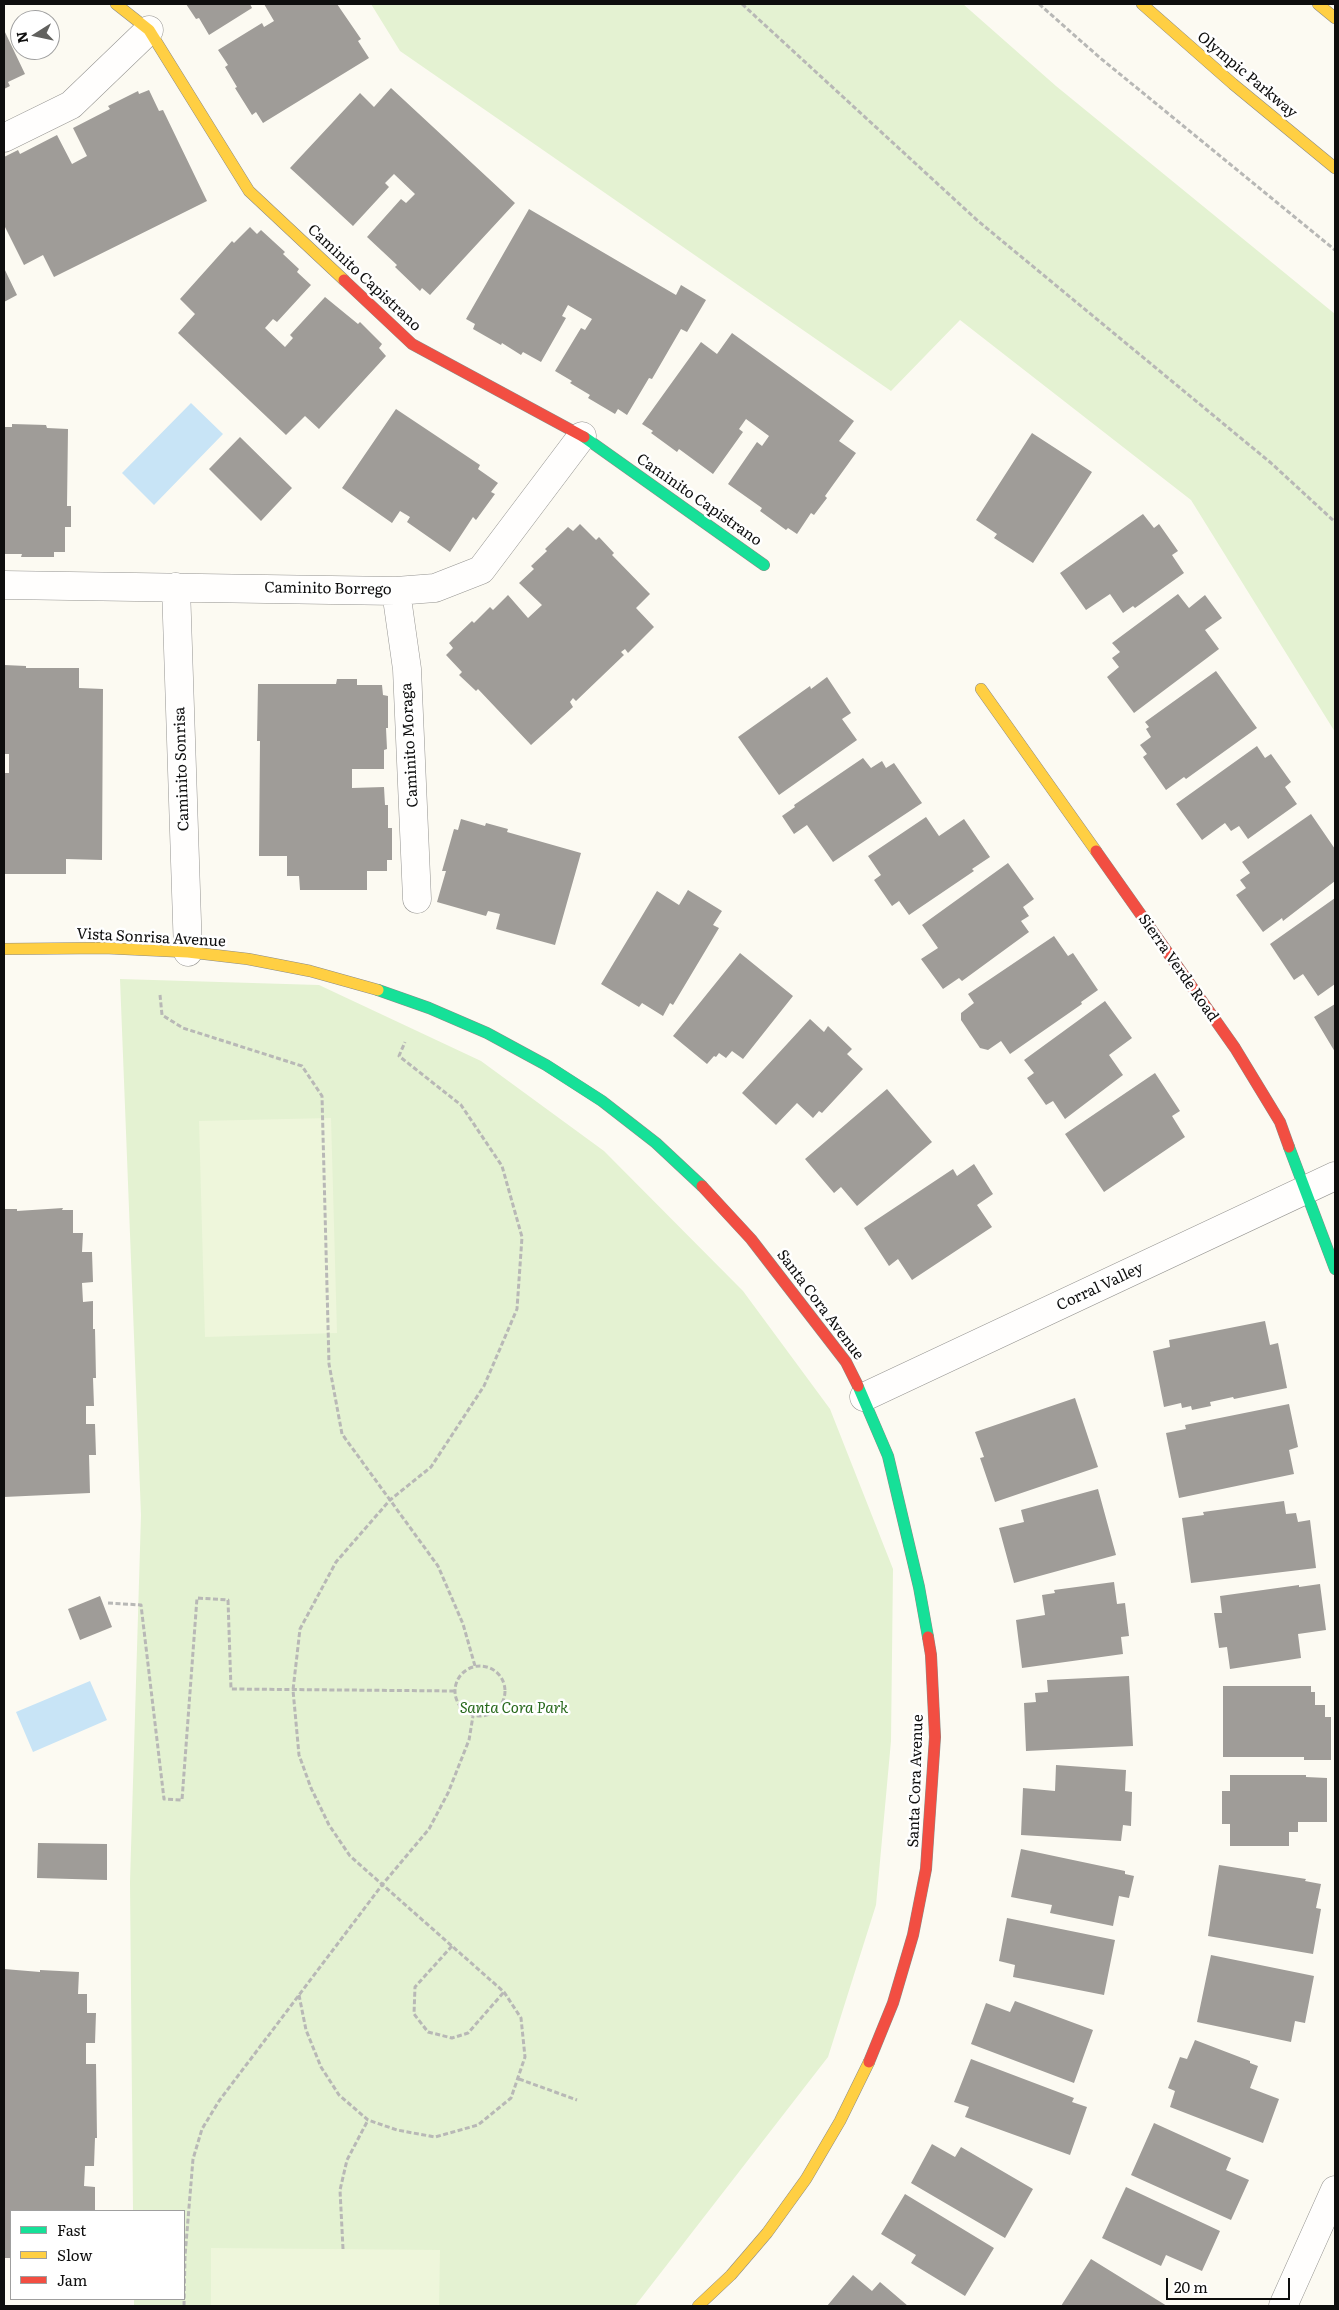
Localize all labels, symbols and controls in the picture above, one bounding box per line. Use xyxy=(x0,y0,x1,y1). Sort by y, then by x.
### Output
north arrow xyxy=(10,10,60,60)
street label: Olympic Parkway xyxy=(1193,28,1301,122)
text: N xyxy=(10,30,32,45)
street label: Caminito Capistrano xyxy=(304,221,424,335)
street label: Caminito Capistrano xyxy=(633,450,765,550)
street label: Caminito Borrego xyxy=(264,579,392,599)
street label: Caminito Moraga xyxy=(398,682,422,808)
street label: Caminito Sonrisa xyxy=(171,707,193,831)
street label: Sierra Verde Road xyxy=(1134,911,1222,1025)
street label: Vista Sonrisa Avenue xyxy=(76,925,226,951)
street label: Santa Cora Avenue xyxy=(773,1246,867,1364)
street label: Corral Valley xyxy=(1054,1259,1146,1315)
park label: Santa Cora Park xyxy=(460,1700,568,1718)
street label: Santa Cora Avenue xyxy=(905,1714,927,1848)
legend xyxy=(10,2210,185,2300)
text: Fast xyxy=(57,2218,86,2241)
text: Slow xyxy=(57,2243,92,2266)
text: Jam xyxy=(57,2268,87,2291)
scale bar xyxy=(1169,2268,1293,2300)
text: 20 m xyxy=(1174,2275,1208,2298)

